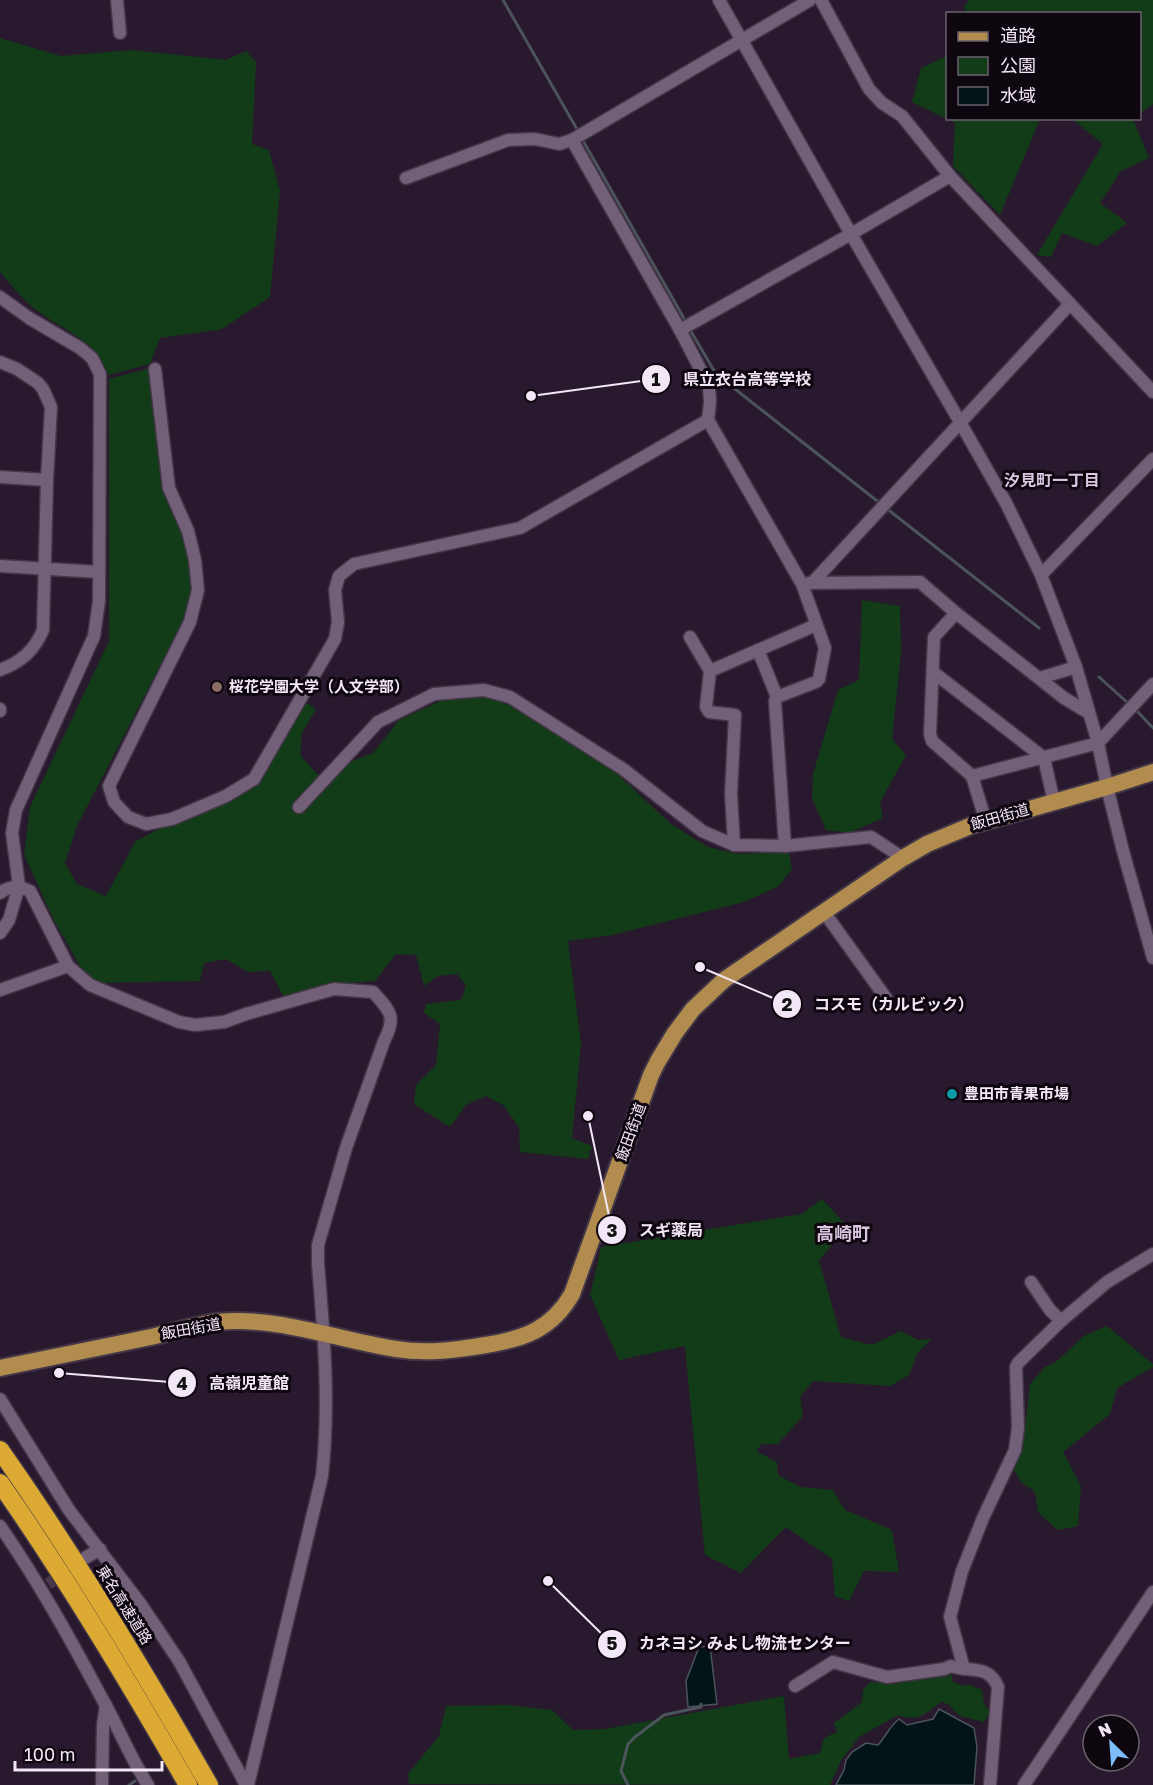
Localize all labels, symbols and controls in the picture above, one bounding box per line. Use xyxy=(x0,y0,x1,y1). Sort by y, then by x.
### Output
legend xyxy=(946,12,1141,120)
text: 道路 xyxy=(1000,24,1036,46)
text: 公園 xyxy=(1000,54,1036,76)
text: 水域 xyxy=(1000,84,1036,106)
callout: 県立衣台高等学校 xyxy=(641,362,823,396)
text: 1 xyxy=(651,368,661,390)
text: 県立衣台高等学校 xyxy=(683,369,811,389)
district label: 汐見町一丁目 xyxy=(1004,470,1100,490)
place label: 桜花学園大学（人文学部） xyxy=(229,677,409,695)
marker: 桜花学園大学（人文学部） xyxy=(210,680,224,694)
street label: 飯田街道 xyxy=(968,799,1031,833)
callout: コスモ（カルビック） xyxy=(772,987,986,1021)
text: 2 xyxy=(782,993,793,1015)
text: コスモ（カルビック） xyxy=(814,994,974,1014)
place label: 豊田市青果市場 xyxy=(964,1084,1069,1102)
marker: 豊田市青果市場 xyxy=(945,1087,959,1101)
street label: 飯田街道 xyxy=(611,1100,649,1163)
callout: スギ薬局 xyxy=(597,1213,715,1247)
text: 3 xyxy=(607,1219,618,1241)
text: スギ薬局 xyxy=(639,1220,703,1240)
district label: 高崎町 xyxy=(816,1222,870,1244)
street label: 飯田街道 xyxy=(160,1314,222,1342)
callout: 高嶺児童館 xyxy=(167,1366,301,1400)
text: 4 xyxy=(176,1372,188,1394)
text: 高嶺児童館 xyxy=(209,1373,289,1393)
street label: 東名高速道路 xyxy=(93,1562,156,1647)
callout: カネヨシ みよし物流センター xyxy=(597,1627,863,1661)
text: 5 xyxy=(607,1632,618,1654)
text: カネヨシ みよし物流センター xyxy=(639,1633,851,1653)
north arrow xyxy=(1081,1713,1141,1773)
text: N xyxy=(1095,1718,1114,1741)
scale bar xyxy=(15,1734,162,1772)
text: 100 m xyxy=(24,1743,75,1765)

